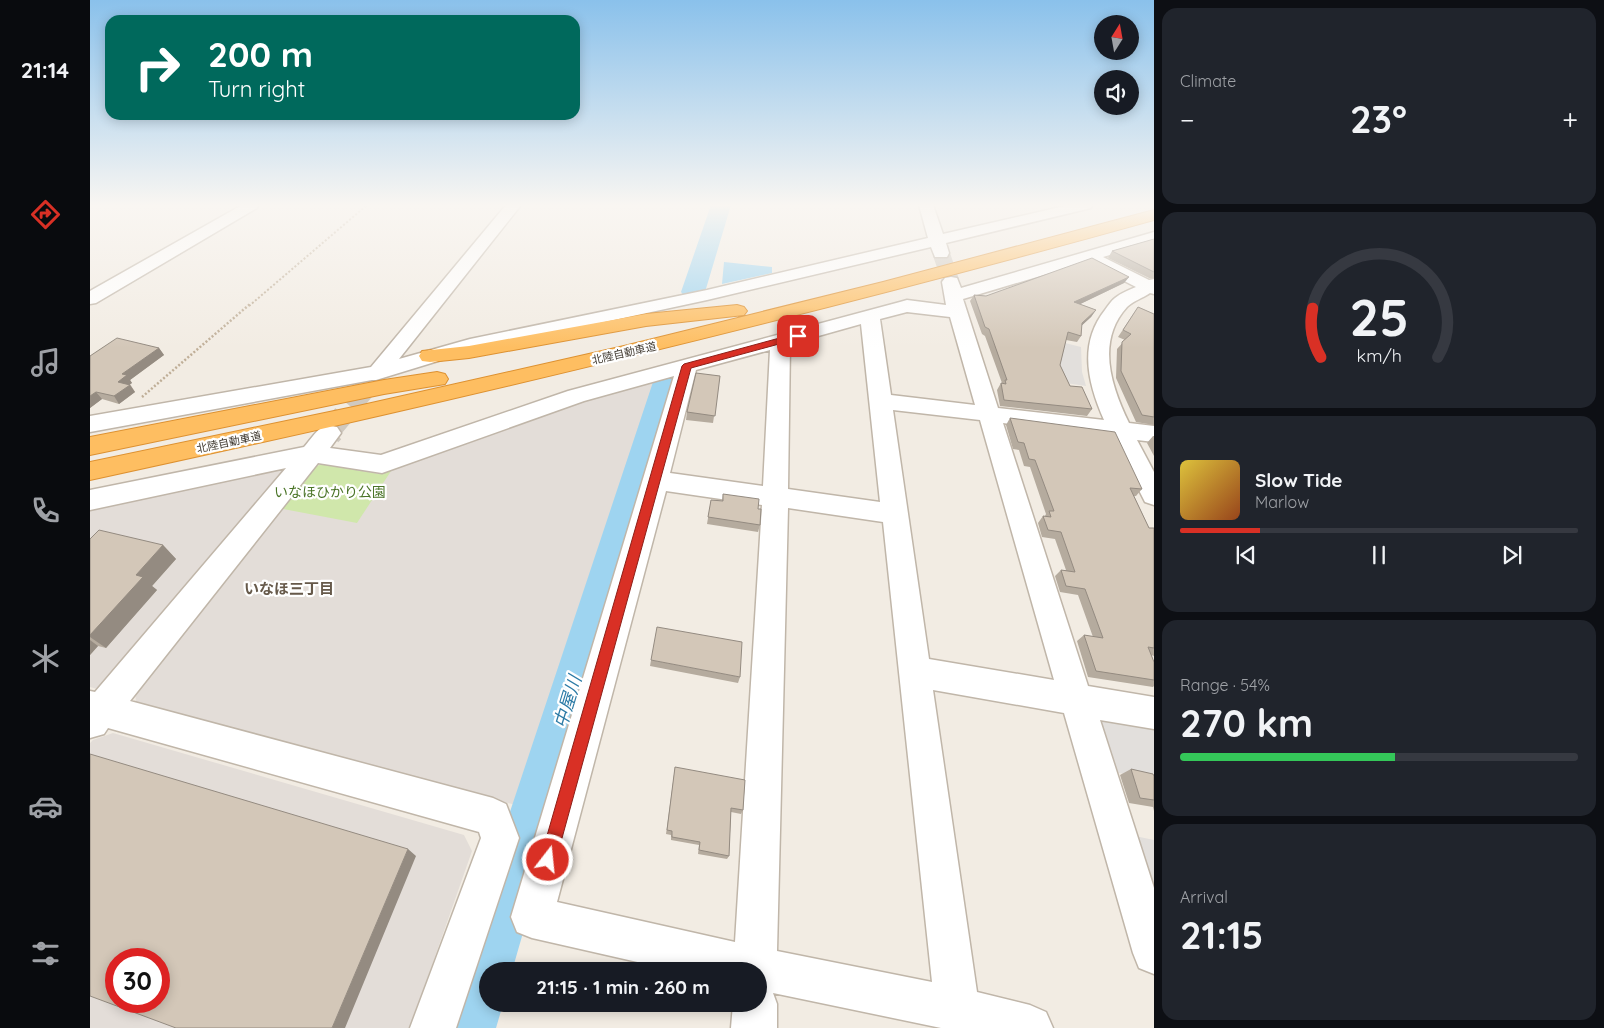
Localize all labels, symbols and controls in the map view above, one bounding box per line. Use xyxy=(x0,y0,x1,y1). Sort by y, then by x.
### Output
north arrow xyxy=(1094,15,1139,60)
map controls xyxy=(1094,15,1139,115)
text: 200 m xyxy=(208,32,313,76)
icon: right xyxy=(125,35,190,100)
text: 21:14 xyxy=(21,56,69,84)
button: sound xyxy=(1094,70,1139,115)
text: Climate xyxy=(1180,71,1236,91)
text: Turn right xyxy=(208,75,305,103)
text: 23° xyxy=(1350,95,1407,143)
text: − xyxy=(1180,102,1195,137)
text: + xyxy=(1562,102,1578,137)
icon: directions xyxy=(28,197,63,232)
text: 25 xyxy=(1349,284,1409,349)
pin xyxy=(777,315,819,357)
icon: arrive xyxy=(784,322,812,350)
street label: 北陸自動車道 xyxy=(590,339,658,367)
text: km/h xyxy=(1356,344,1402,366)
icon: music xyxy=(28,345,63,380)
street label: 北陸自動車道 xyxy=(195,428,263,456)
text: Slow Tide xyxy=(1255,468,1343,492)
park label: いなほひかり公園 xyxy=(274,483,386,501)
text: Marlow xyxy=(1255,492,1309,512)
icon: phone xyxy=(28,493,63,528)
icon: previous xyxy=(1232,541,1260,569)
icon: pause xyxy=(1365,541,1393,569)
icon: next xyxy=(1498,541,1526,569)
district label: いなほ三丁目 xyxy=(244,579,334,598)
icon: climate xyxy=(28,641,63,676)
water label: 中屋川 xyxy=(549,671,587,731)
text: Range · 54% xyxy=(1180,675,1270,695)
text: 270 km xyxy=(1180,699,1313,747)
icon: car xyxy=(28,789,63,824)
position arrow xyxy=(521,833,573,885)
text: Arrival xyxy=(1180,887,1228,907)
text: 21:15 xyxy=(1180,911,1263,959)
icon: filters xyxy=(28,936,63,971)
speed limit sign: 30 xyxy=(105,948,170,1013)
text: 21:15 · 1 min · 260 m xyxy=(536,975,710,999)

